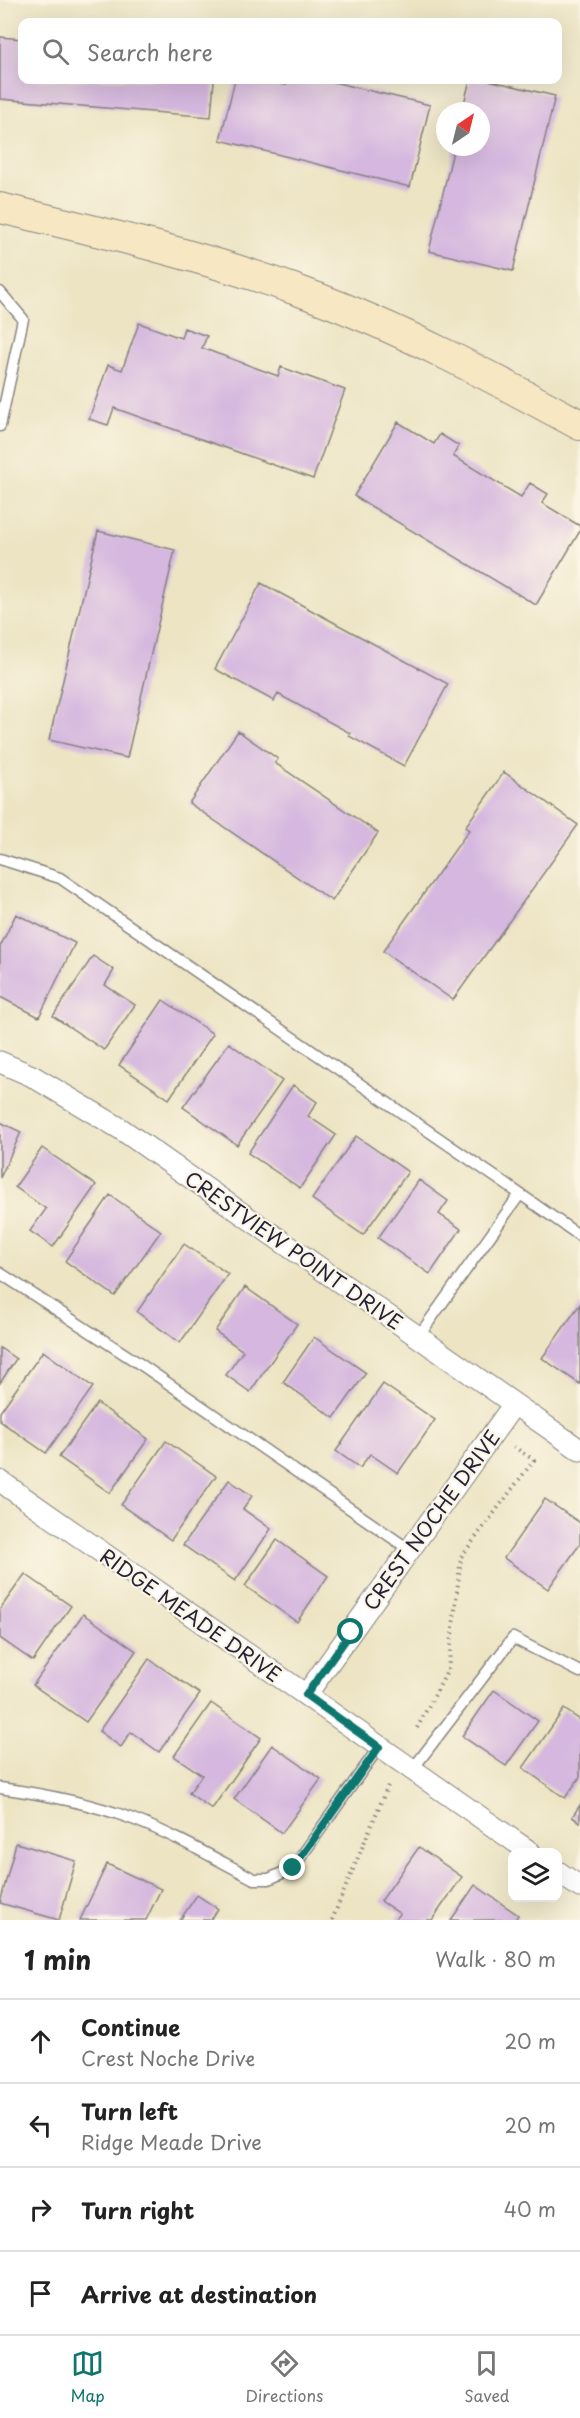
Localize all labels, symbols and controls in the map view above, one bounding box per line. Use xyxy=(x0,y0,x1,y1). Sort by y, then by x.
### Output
search box xyxy=(18,18,562,84)
icon: search xyxy=(39,35,72,68)
text: Search here xyxy=(87,35,213,68)
north arrow xyxy=(436,102,490,156)
street label: CRESTVIEW POINT DRIVE xyxy=(179,1163,409,1337)
street label: CREST NOCHE DRIVE xyxy=(355,1424,507,1616)
street label: RIDGE MEADE DRIVE xyxy=(94,1541,288,1689)
route start xyxy=(337,1618,363,1644)
map controls xyxy=(508,1848,562,1902)
button: layers xyxy=(508,1848,562,1902)
route end xyxy=(279,1854,305,1880)
text: 1 min xyxy=(24,1940,91,1979)
text: Walk · 80 m xyxy=(435,1944,556,1974)
text: Continue xyxy=(81,2010,180,2043)
icon: ahead xyxy=(24,2025,57,2058)
text: 20 m xyxy=(504,2026,556,2056)
text: Crest Noche Drive xyxy=(81,2043,255,2073)
text: Turn left xyxy=(81,2094,178,2127)
icon: left xyxy=(24,2109,57,2142)
text: 20 m xyxy=(504,2110,556,2140)
text: Ridge Meade Drive xyxy=(81,2127,262,2157)
icon: right xyxy=(24,2193,57,2226)
text: Turn right xyxy=(81,2193,194,2226)
text: 40 m xyxy=(504,2194,556,2224)
icon: arrive xyxy=(24,2277,57,2310)
text: Arrive at destination xyxy=(81,2277,317,2310)
tab: Map xyxy=(70,2347,105,2407)
tab: Directions xyxy=(245,2347,323,2407)
tab: Saved xyxy=(464,2347,510,2407)

